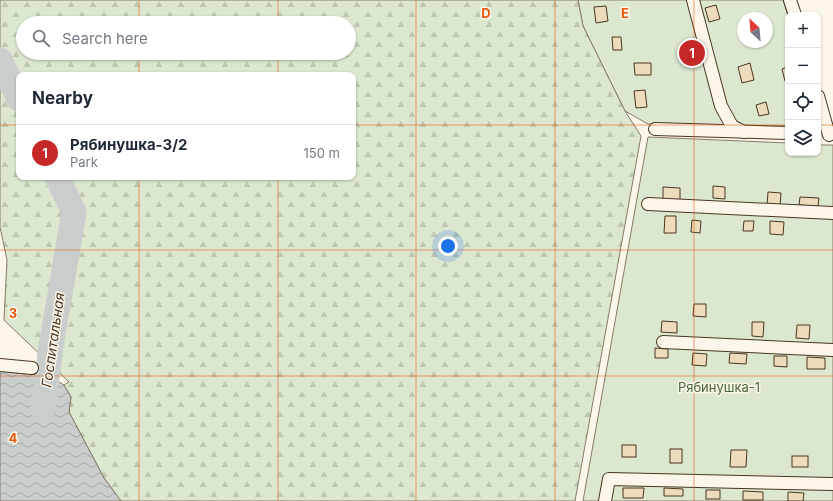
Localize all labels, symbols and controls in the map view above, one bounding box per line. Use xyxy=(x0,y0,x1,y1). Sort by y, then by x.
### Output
text: D xyxy=(481,5,491,21)
text: E xyxy=(621,5,629,21)
north arrow xyxy=(737,12,773,48)
map controls xyxy=(785,12,821,156)
button: + xyxy=(785,12,821,48)
search box xyxy=(16,16,356,60)
icon: search xyxy=(30,27,52,49)
text: Search here xyxy=(62,29,148,48)
pin: 1 xyxy=(679,38,705,68)
button: − xyxy=(785,48,821,84)
button: locate xyxy=(785,84,821,120)
text: Nearby xyxy=(32,88,93,108)
button: layers xyxy=(785,120,821,156)
text: Рябинушка-3/2 xyxy=(70,135,188,154)
text: 1 xyxy=(42,145,48,161)
text: 150 m xyxy=(304,145,340,161)
text: Park xyxy=(70,154,98,170)
your location xyxy=(438,236,458,256)
water label: Госпитальная xyxy=(37,291,68,388)
text: 3 xyxy=(9,305,17,321)
park label: Рябинушка-1 xyxy=(678,379,760,395)
text: 4 xyxy=(9,430,18,446)

